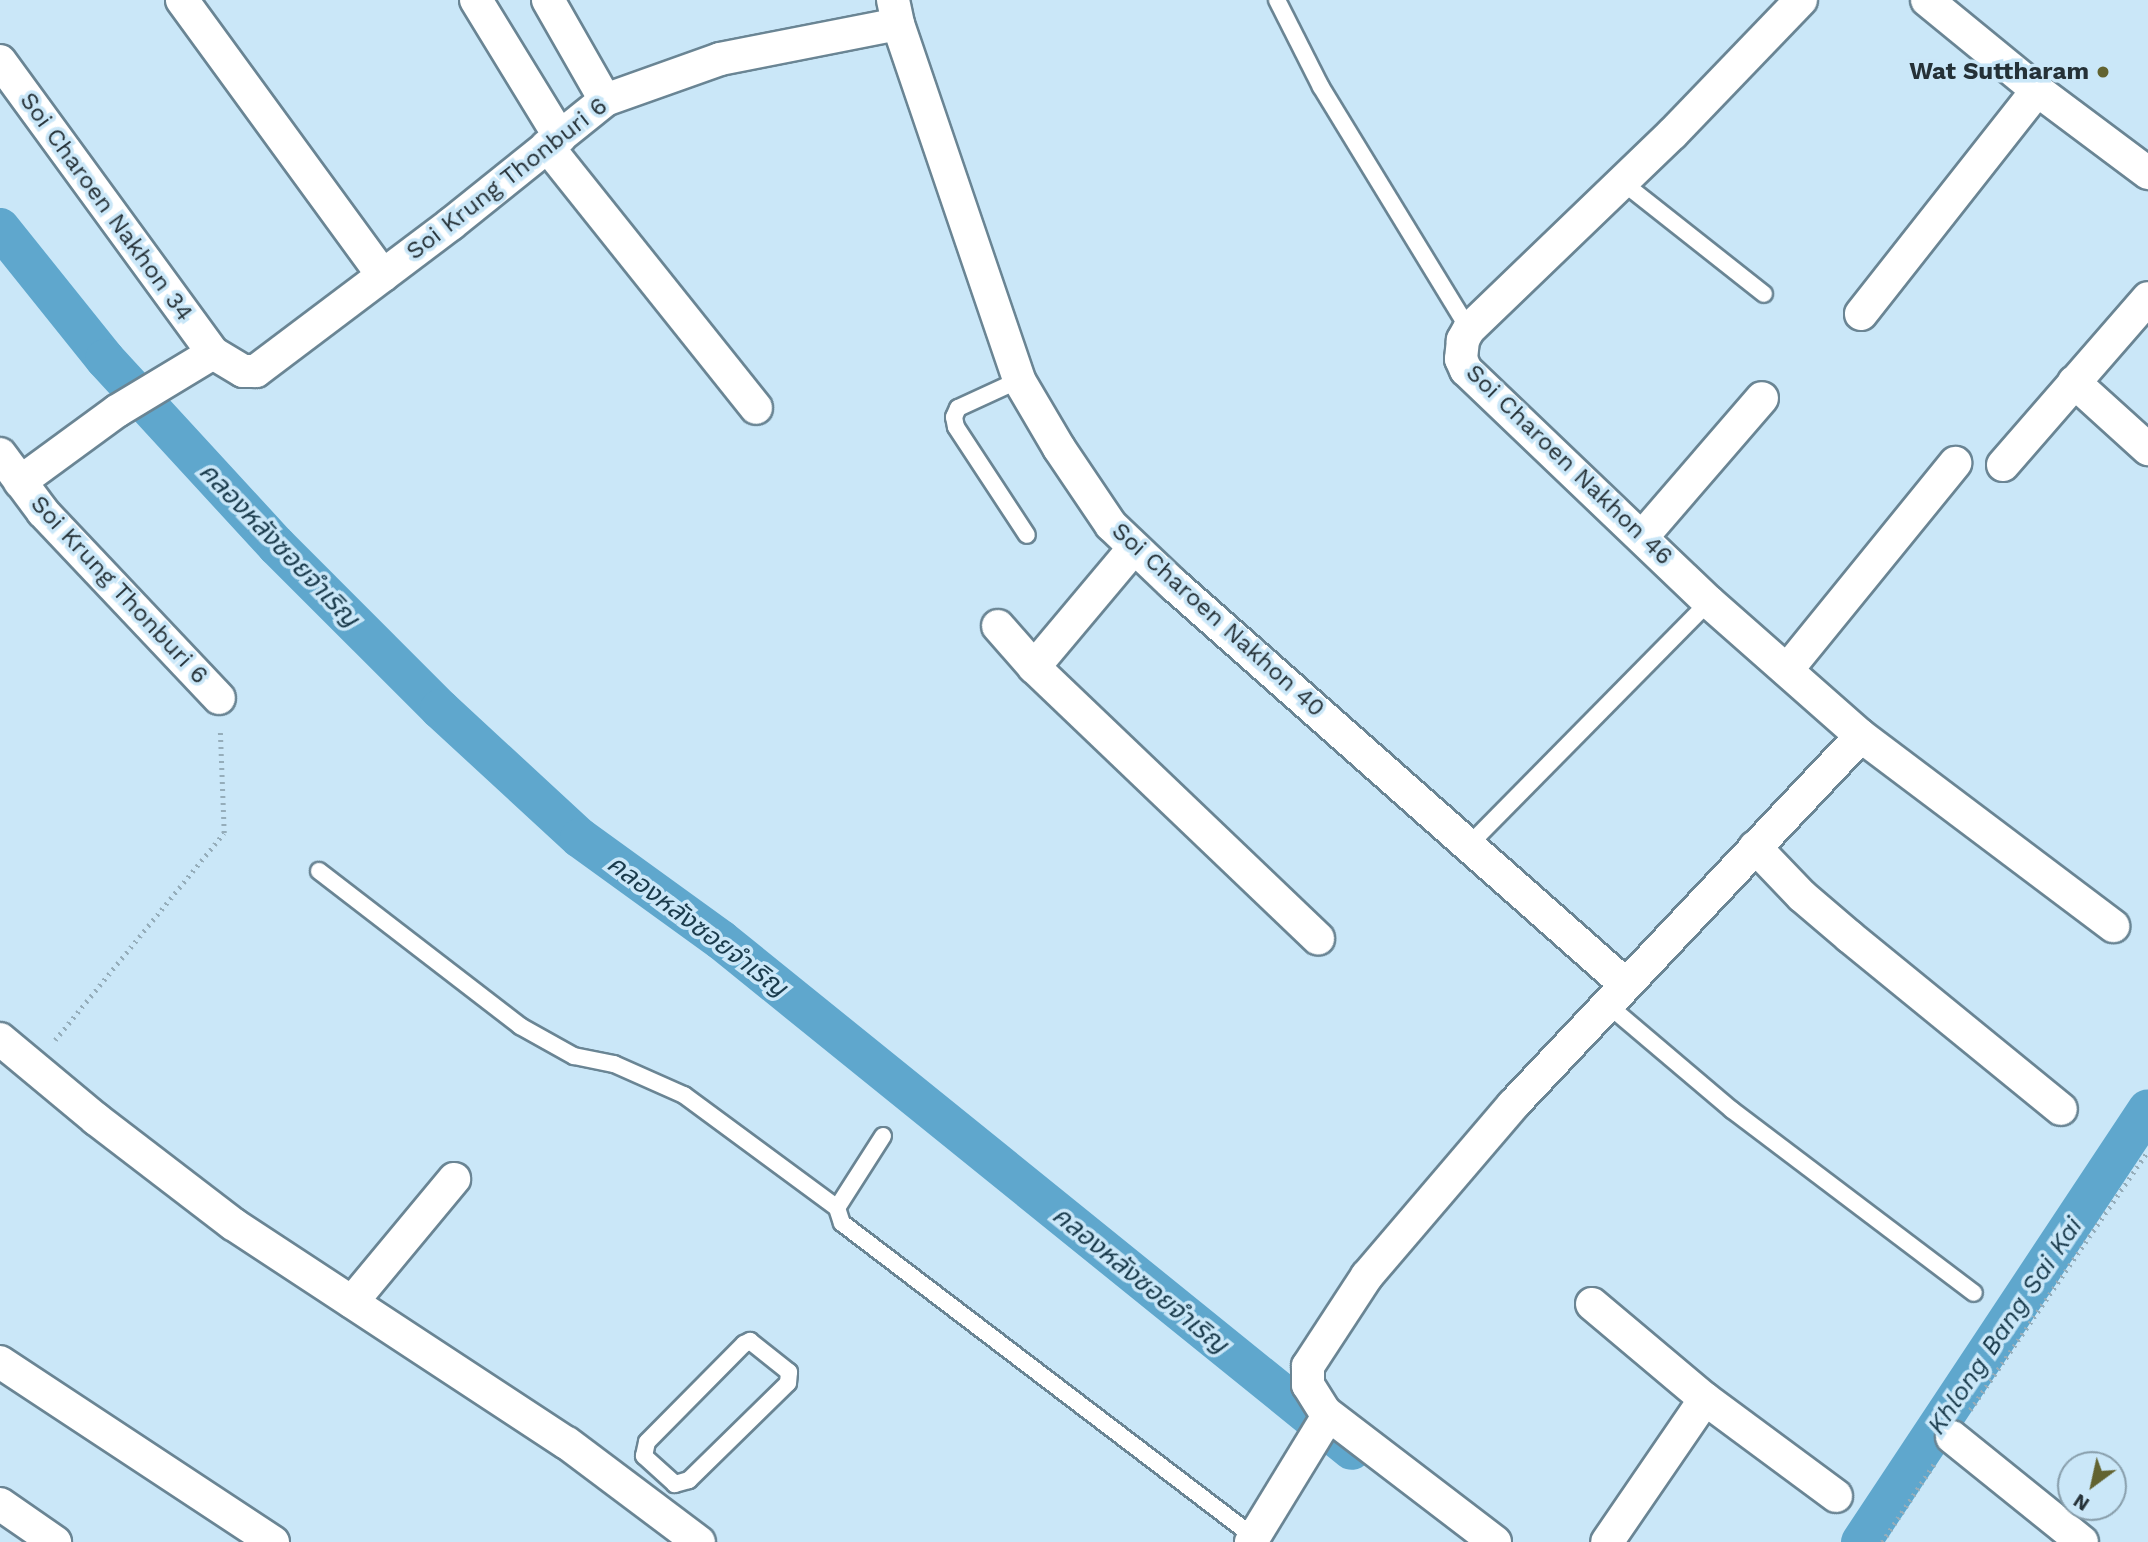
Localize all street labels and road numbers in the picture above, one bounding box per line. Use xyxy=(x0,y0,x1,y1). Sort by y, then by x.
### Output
street label: Soi Charoen Nakhon 34 xyxy=(13,87,199,327)
street label: Soi Krung Thonburi 6 xyxy=(401,91,613,267)
street label: Soi Charoen Nakhon 46 xyxy=(1460,359,1678,571)
street label: Soi Krung Thonburi 6 xyxy=(24,490,214,690)
street label: Soi Charoen Nakhon 40 xyxy=(1106,517,1330,723)

